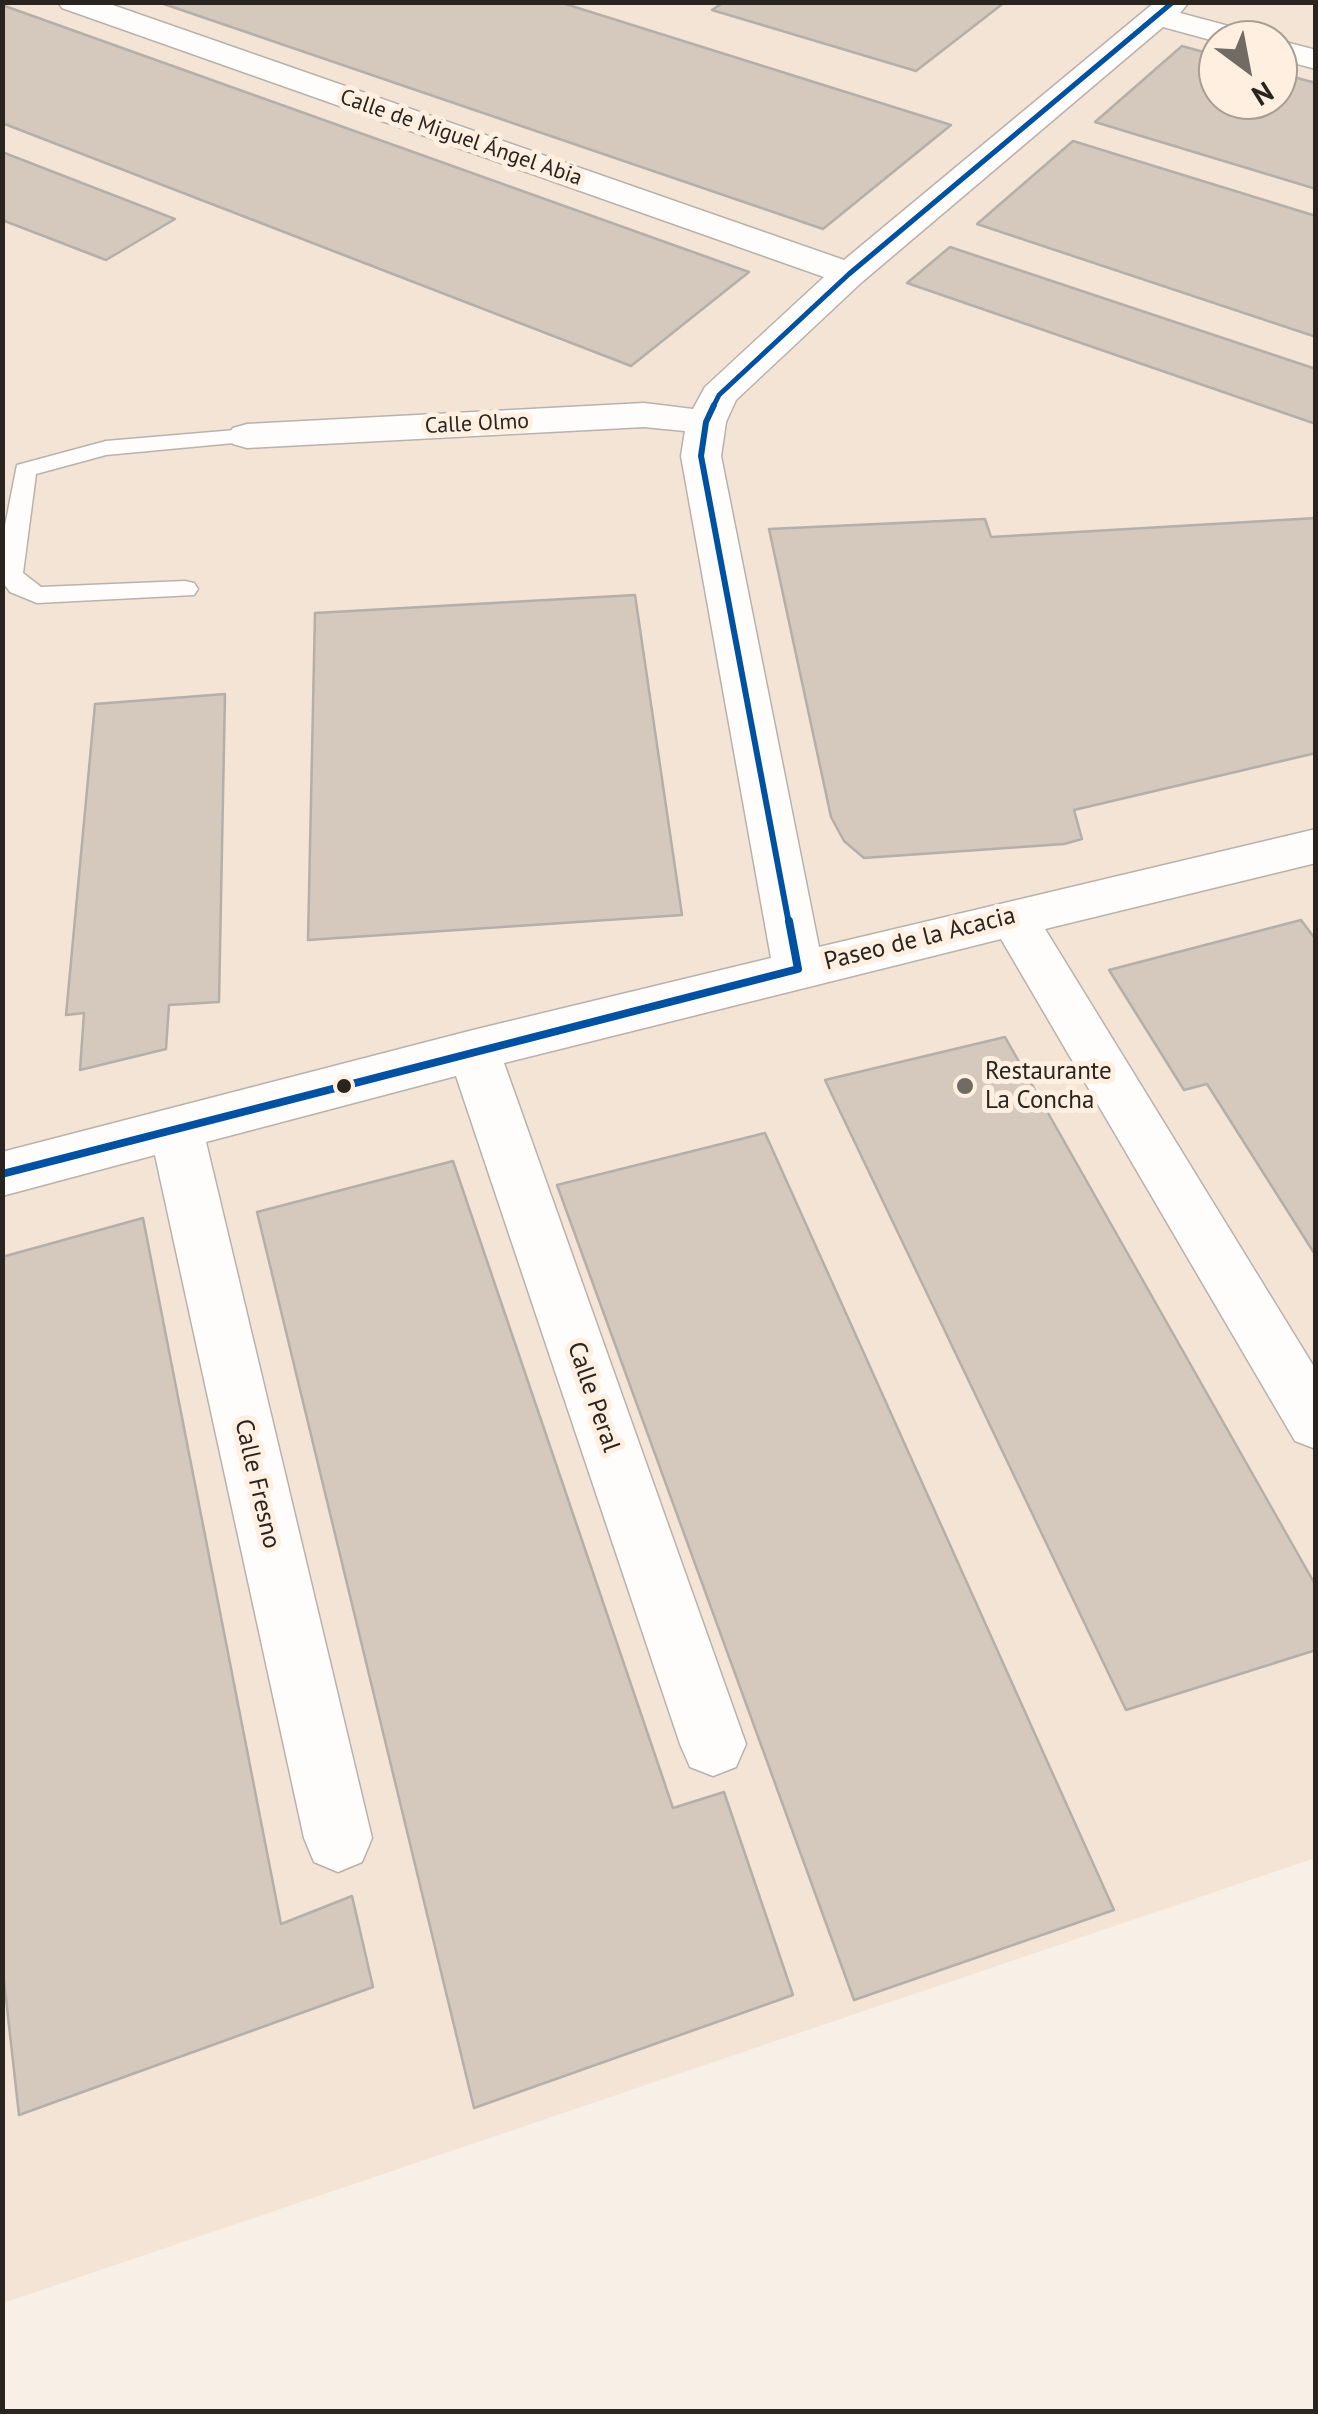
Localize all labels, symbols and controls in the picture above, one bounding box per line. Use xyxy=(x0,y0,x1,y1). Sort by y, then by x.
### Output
north arrow xyxy=(1198,20,1298,120)
text: N xyxy=(1245,74,1281,115)
street label: Calle de Miguel Ángel Abia xyxy=(337,84,585,192)
street label: Calle Olmo xyxy=(424,408,530,440)
street label: Paseo de la Acacia xyxy=(821,901,1019,977)
place label: Restaurante La Concha xyxy=(985,1057,1112,1116)
marker: Restaurante La Concha xyxy=(954,1075,976,1097)
unlabelled marker xyxy=(334,1076,354,1096)
street label: Calle Peral xyxy=(560,1338,626,1456)
street label: Calle Fresno xyxy=(228,1416,286,1552)

